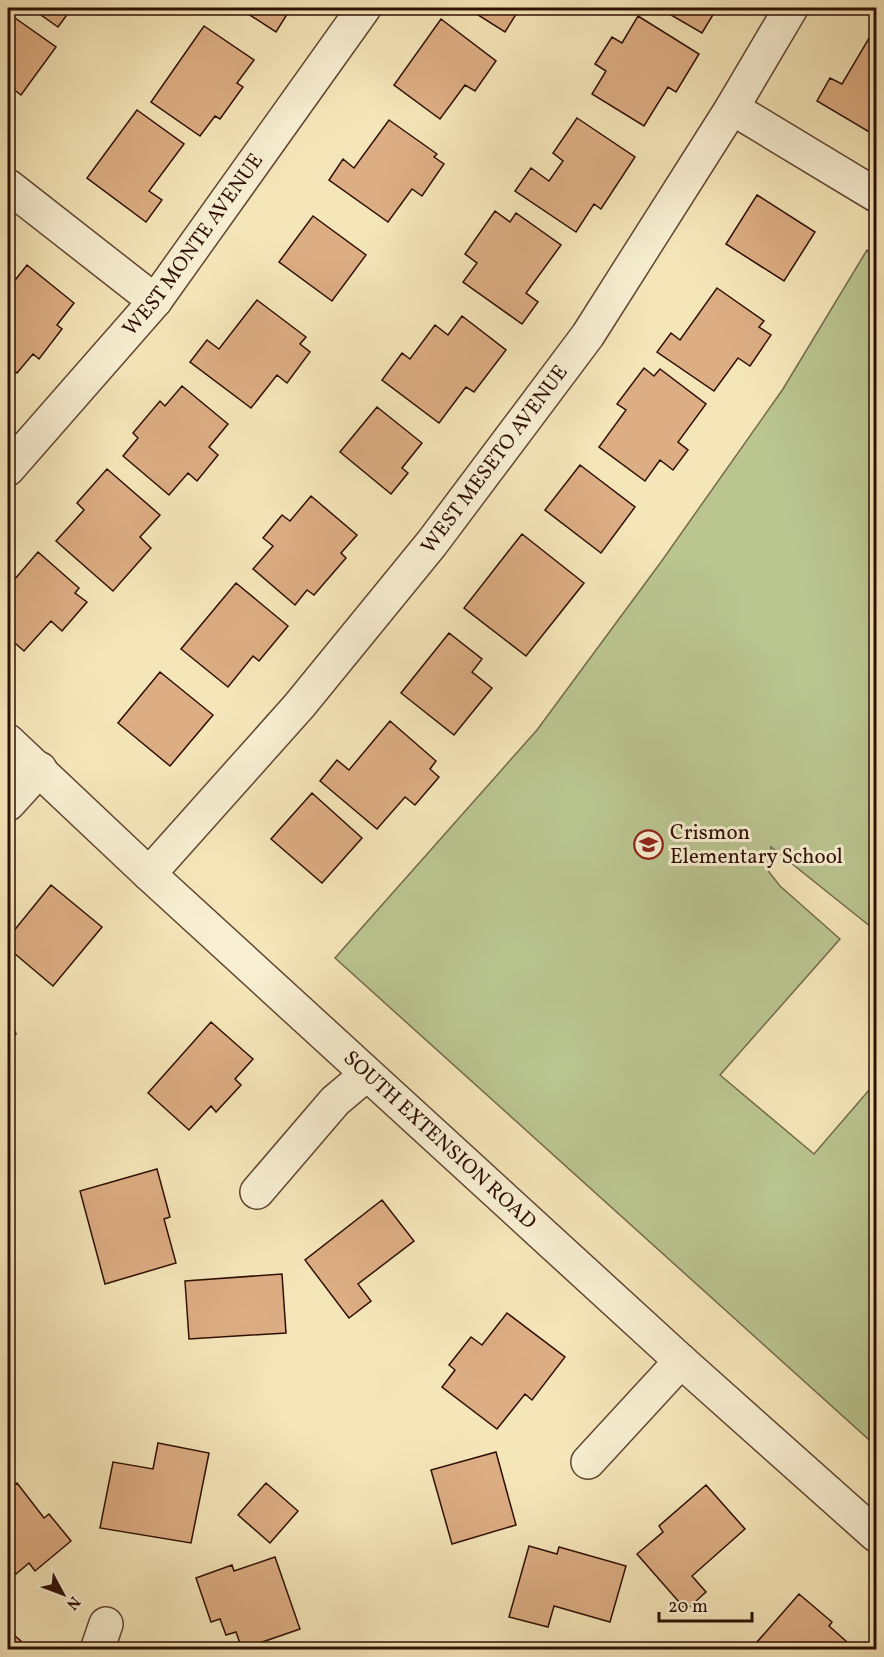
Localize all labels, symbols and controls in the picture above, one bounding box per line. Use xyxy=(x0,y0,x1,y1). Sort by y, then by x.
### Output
street label: WEST MONTE AVENUE xyxy=(116,148,270,343)
street label: WEST MESETO AVENUE xyxy=(414,359,575,560)
place label: Crismon Elementary School xyxy=(670,819,843,872)
school or university icon: Crismon Elementary School xyxy=(633,829,665,861)
street label: SOUTH EXTENSION ROAD xyxy=(337,1044,543,1236)
north arrow xyxy=(33,1564,93,1624)
scale bar xyxy=(659,1585,752,1623)
text: N xyxy=(60,1591,85,1614)
text: 20 m xyxy=(668,1595,708,1620)

